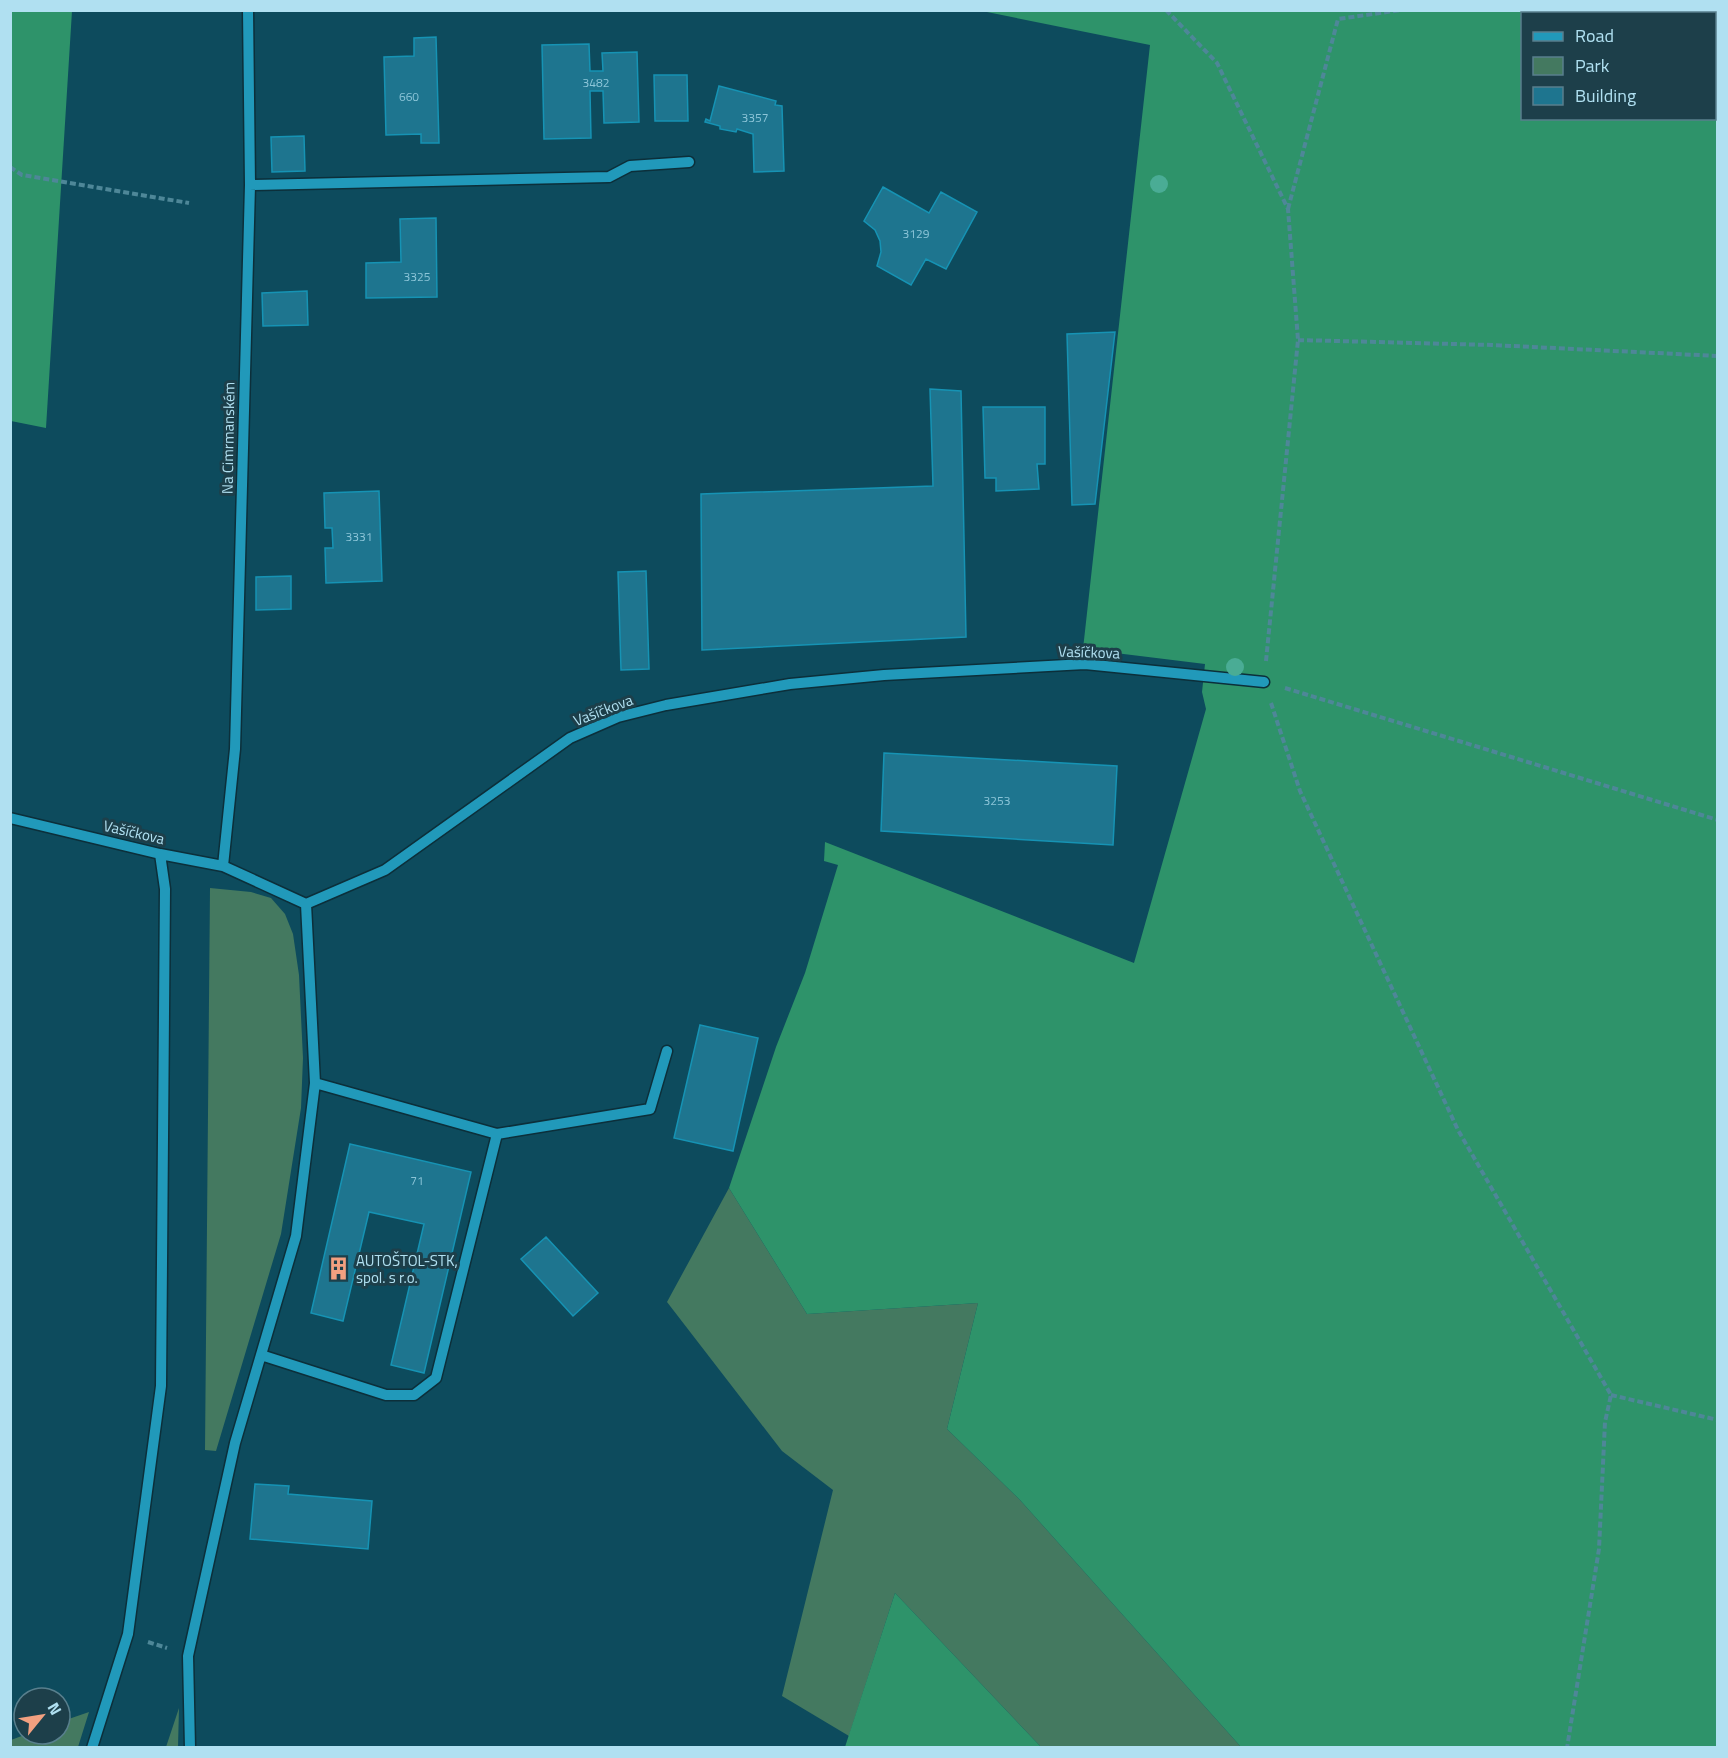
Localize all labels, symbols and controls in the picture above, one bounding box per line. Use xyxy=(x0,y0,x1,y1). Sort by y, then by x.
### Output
legend xyxy=(1521,12,1716,120)
text: Road xyxy=(1575,22,1614,49)
text: Park xyxy=(1575,52,1610,79)
house number: 3482 xyxy=(583,73,609,92)
text: Building xyxy=(1575,82,1636,109)
house number: 660 xyxy=(399,87,419,106)
house number: 3357 xyxy=(742,108,768,127)
house number: 3129 xyxy=(903,224,930,243)
house number: 3325 xyxy=(404,267,431,286)
street label: Na Cimrmanském xyxy=(216,382,240,494)
house number: 3331 xyxy=(346,527,372,546)
street label: Vašíčkova xyxy=(1058,639,1121,665)
street label: Vašíčkova xyxy=(570,688,637,732)
house number: 3253 xyxy=(984,791,1010,810)
street label: Vašíčkova xyxy=(101,814,167,850)
house number: 71 xyxy=(410,1171,424,1190)
place label: AUTOŠTOL-STK, spol. s r.o. xyxy=(356,1249,458,1289)
building icon: AUTOŠTOL-STK, spol. s r.o. xyxy=(325,1256,351,1282)
north arrow xyxy=(12,1686,72,1746)
text: N xyxy=(42,1698,68,1719)

